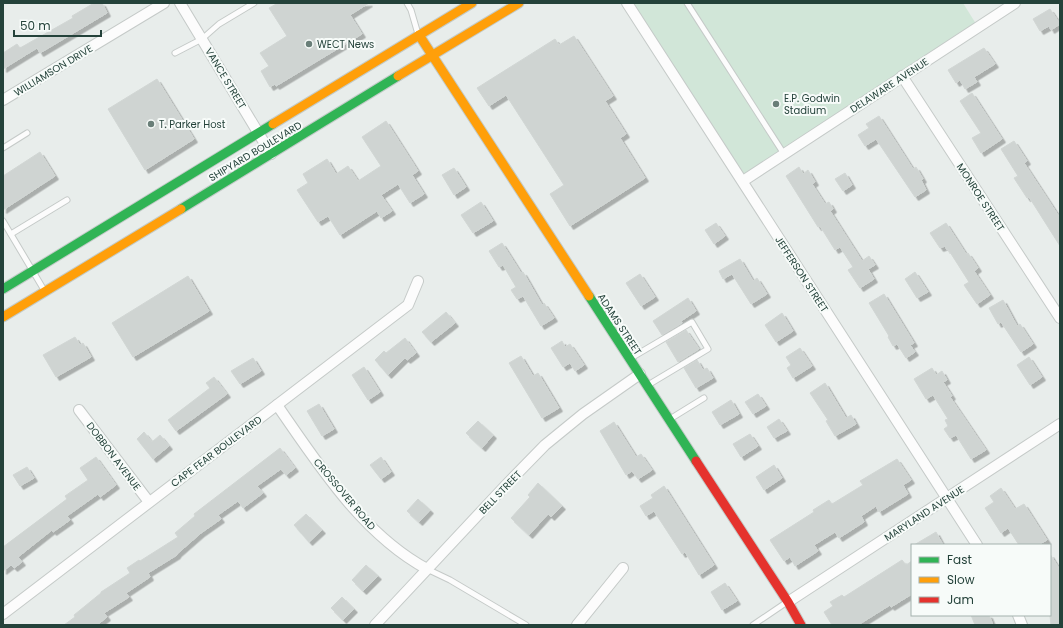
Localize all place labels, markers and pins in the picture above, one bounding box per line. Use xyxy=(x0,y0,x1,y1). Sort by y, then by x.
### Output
place label: WECT News xyxy=(317,37,374,52)
marker: WECT News xyxy=(304,39,314,49)
place label: E.P. Godwin Stadium xyxy=(784,91,840,118)
marker: E.P. Godwin Stadium xyxy=(771,99,781,109)
place label: T. Parker Host xyxy=(159,117,226,132)
marker: T. Parker Host xyxy=(146,119,156,129)

